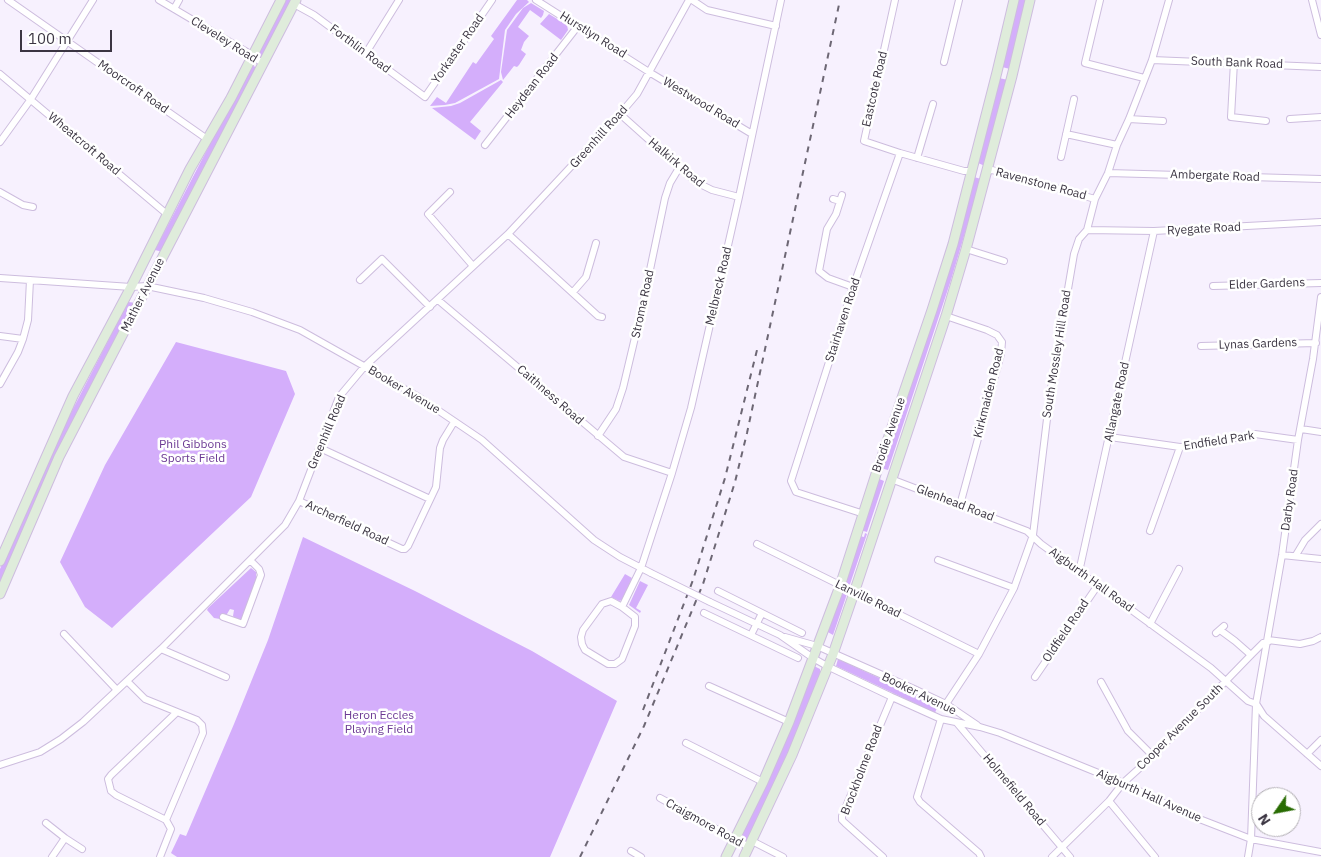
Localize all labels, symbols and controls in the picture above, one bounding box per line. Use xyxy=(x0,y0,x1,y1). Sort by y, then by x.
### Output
street label: Hurstlyn Road xyxy=(557,9,629,61)
street label: Yorkaster Road xyxy=(429,11,487,87)
street label: Cleveley Road xyxy=(188,14,260,66)
scale bar xyxy=(22,20,115,52)
street label: Forthlin Road xyxy=(327,22,393,76)
text: 100 m xyxy=(28,29,72,48)
street label: Eastcote Road xyxy=(859,50,891,128)
street label: Heydean Road xyxy=(502,51,562,121)
street label: South Bank Road xyxy=(1191,54,1283,72)
street label: Moorcroft Road xyxy=(95,57,171,117)
street label: Westwood Road xyxy=(660,74,742,132)
street label: Greenhill Road xyxy=(567,103,631,171)
street label: Wheatcroft Road xyxy=(45,109,123,179)
street label: Halkirk Road xyxy=(645,135,707,191)
street label: Ravenstone Road xyxy=(994,165,1088,203)
street label: Ambergate Road xyxy=(1170,167,1260,185)
street label: Ryegate Road xyxy=(1167,220,1241,238)
street label: Melbreck Road xyxy=(703,245,735,327)
street label: Mather Avenue xyxy=(118,256,168,334)
street label: Stroma Road xyxy=(629,268,657,340)
street label: Elder Gardens xyxy=(1229,275,1305,293)
street label: Stairhaven Road xyxy=(823,276,863,364)
street label: South Mossley Hill Road xyxy=(1040,289,1074,419)
street label: Lynas Gardens xyxy=(1218,335,1298,353)
street label: Kirkmaiden Road xyxy=(971,347,1007,439)
street label: Allangate Road xyxy=(1102,361,1132,443)
street label: Caithness Road xyxy=(514,362,586,428)
street label: Booker Avenue xyxy=(365,363,443,417)
street label: Greenhill Road xyxy=(305,393,349,471)
street label: Brodie Avenue xyxy=(869,396,909,474)
street label: Endfield Park xyxy=(1183,428,1255,454)
park label: Phil Gibbons Sports Field xyxy=(159,438,227,466)
street label: Darby Road xyxy=(1279,468,1301,532)
street label: Glenhead Road xyxy=(914,482,996,524)
street label: Archerfield Road xyxy=(303,497,391,549)
street label: Aigburth Hall Road xyxy=(1046,545,1136,615)
street label: Lanville Road xyxy=(833,577,903,621)
street label: Oldfield Road xyxy=(1040,597,1092,665)
street label: Booker Avenue xyxy=(879,670,959,718)
street label: Cooper Avenue South xyxy=(1134,681,1226,773)
park label: Heron Eccles Playing Field xyxy=(344,709,414,737)
street label: Brockholme Road xyxy=(838,723,886,817)
street label: Holmefield Road xyxy=(980,751,1048,829)
street label: Aigburth Hall Avenue xyxy=(1094,766,1204,826)
north arrow xyxy=(1251,787,1301,837)
street label: Craigmore Road xyxy=(663,796,745,850)
text: N xyxy=(1254,810,1275,829)

